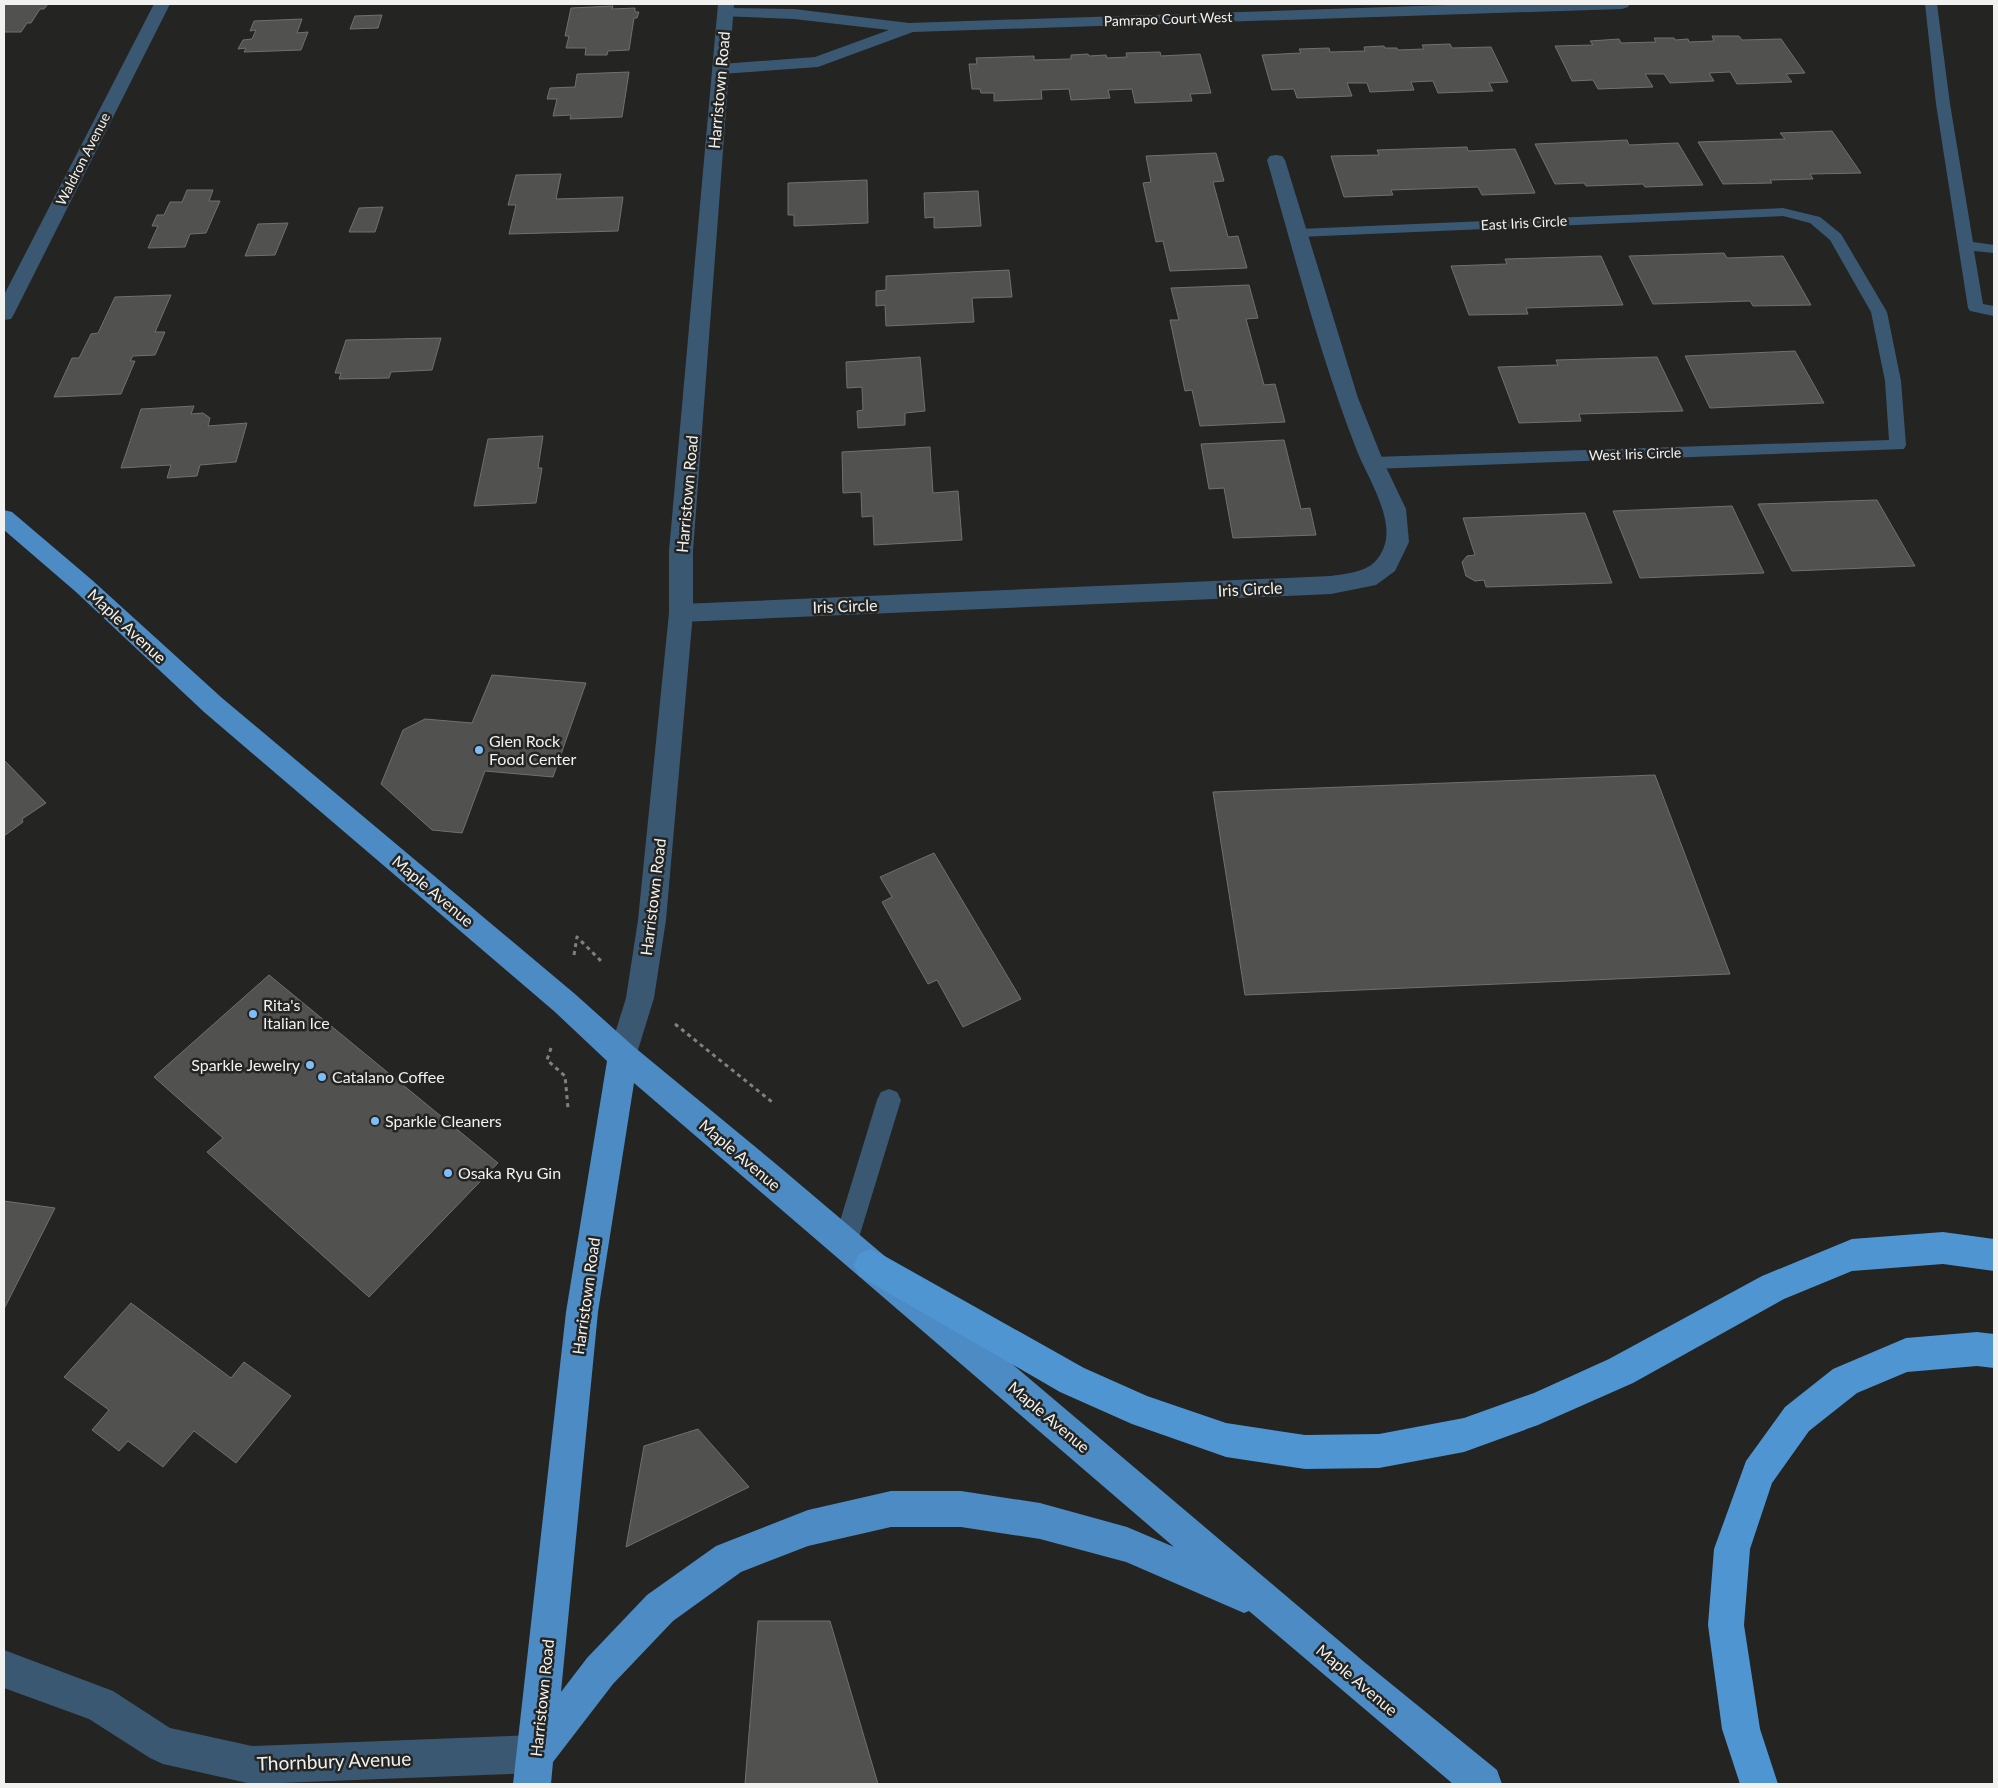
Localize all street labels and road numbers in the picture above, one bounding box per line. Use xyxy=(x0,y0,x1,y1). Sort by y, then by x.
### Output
street label: Pamrapo Court West xyxy=(1103,8,1233,29)
street label: Harristown Road xyxy=(704,30,733,150)
street label: Waldron Avenue xyxy=(52,110,113,208)
street label: East Iris Circle xyxy=(1480,212,1568,233)
street label: Harristown Road xyxy=(672,434,701,554)
street label: West Iris Circle xyxy=(1588,443,1682,464)
street label: Iris Circle xyxy=(1217,577,1283,600)
street label: Maple Avenue xyxy=(84,584,170,667)
street label: Iris Circle xyxy=(812,595,878,616)
street label: Harristown Road xyxy=(636,837,669,957)
street label: Maple Avenue xyxy=(389,851,478,930)
street label: Maple Avenue xyxy=(696,1115,785,1194)
street label: Harristown Road xyxy=(568,1236,603,1356)
street label: Maple Avenue xyxy=(1005,1377,1094,1456)
street label: Harristown Road xyxy=(526,1638,557,1758)
street label: Maple Avenue xyxy=(1313,1640,1402,1719)
street label: Thornbury Avenue xyxy=(256,1746,412,1775)

